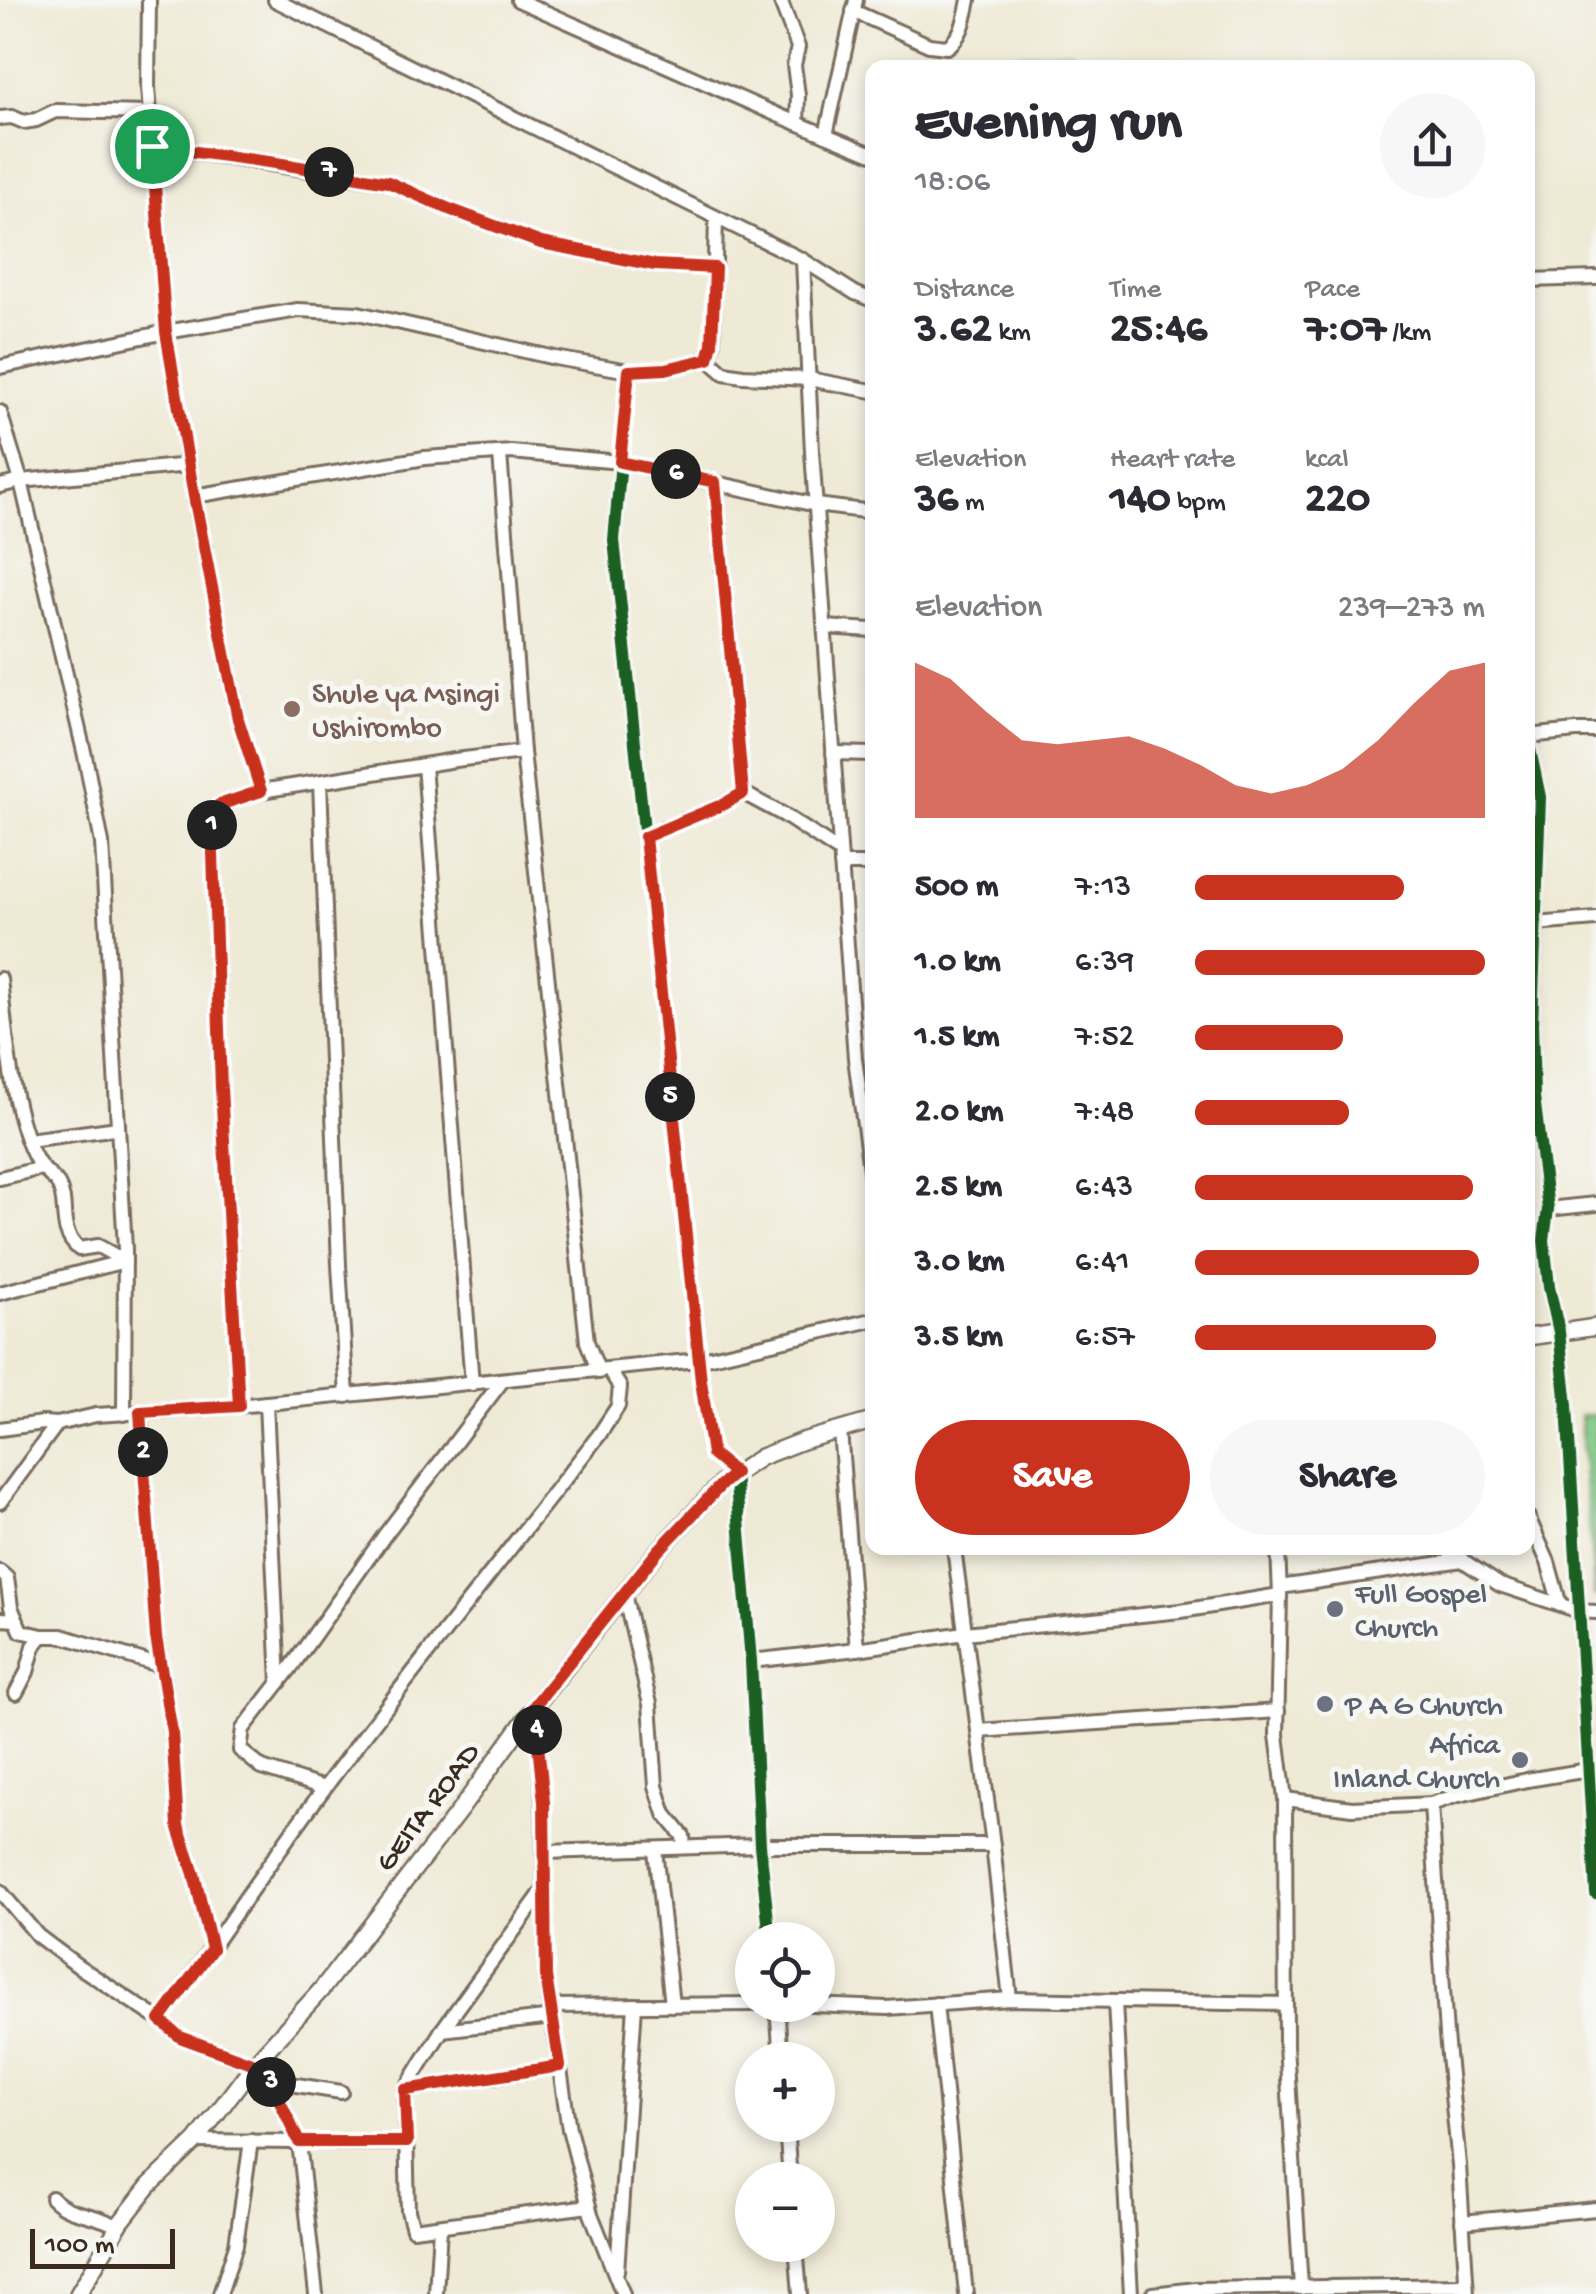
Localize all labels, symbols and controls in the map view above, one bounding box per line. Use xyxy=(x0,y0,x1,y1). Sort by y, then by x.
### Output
button: share xyxy=(1380,93,1485,198)
text: Evening run xyxy=(915,94,1182,158)
pin xyxy=(110,104,195,189)
icon: arrive xyxy=(125,119,180,174)
pin: 7 xyxy=(304,147,354,197)
text: 7 xyxy=(322,155,336,188)
text: 18:06 xyxy=(915,164,990,202)
text: Distance xyxy=(915,274,1014,307)
text: Time xyxy=(1110,274,1161,307)
text: Pace xyxy=(1305,274,1360,307)
text: 3.62 xyxy=(915,307,992,356)
text: 25:46 xyxy=(1110,307,1207,356)
text: 7:07 xyxy=(1305,307,1386,356)
text: km xyxy=(992,317,1031,350)
text: /km xyxy=(1386,317,1431,350)
text: Elevation xyxy=(915,444,1026,477)
text: Heart rate xyxy=(1110,444,1235,477)
text: kcal xyxy=(1305,444,1349,477)
pin: 6 xyxy=(651,449,701,499)
text: 6 xyxy=(669,457,683,490)
text: 36 xyxy=(915,477,958,526)
text: 140 xyxy=(1110,477,1171,526)
text: 220 xyxy=(1305,477,1370,526)
text: m xyxy=(958,487,985,520)
text: bpm xyxy=(1171,487,1226,520)
text: Elevation xyxy=(915,590,1042,628)
text: 239–273 m xyxy=(1338,590,1485,628)
place label: Shule ya Msingi Ushirombo xyxy=(312,679,500,748)
marker: Shule ya Msingi Ushirombo xyxy=(281,698,303,720)
pin: 1 xyxy=(187,800,237,850)
text: 1 xyxy=(206,808,218,841)
text: 500 m xyxy=(915,869,998,907)
text: 7:13 xyxy=(1075,869,1131,907)
text: 1.0 km xyxy=(915,944,1001,982)
text: 6:39 xyxy=(1075,944,1134,982)
text: 1.5 km xyxy=(915,1019,999,1057)
text: 7:52 xyxy=(1075,1019,1134,1057)
pin: 5 xyxy=(645,1072,695,1122)
text: 5 xyxy=(663,1080,677,1113)
text: 2.0 km xyxy=(915,1094,1003,1132)
text: 7:48 xyxy=(1075,1094,1134,1132)
text: 2.5 km xyxy=(915,1169,1002,1207)
text: 6:43 xyxy=(1075,1169,1133,1207)
text: 3.0 km xyxy=(915,1244,1004,1282)
text: 6:41 xyxy=(1075,1244,1129,1282)
text: 3.5 km xyxy=(915,1319,1003,1357)
text: 6:57 xyxy=(1075,1319,1135,1357)
button: Save xyxy=(915,1420,1190,1535)
button: Share xyxy=(1210,1420,1485,1535)
pin: 2 xyxy=(118,1427,168,1477)
text: 2 xyxy=(136,1435,150,1468)
place label: Full Gospel Church xyxy=(1354,1579,1487,1648)
marker: Full Gospel Church xyxy=(1324,1598,1346,1620)
place label: P A G Church xyxy=(1344,1691,1503,1726)
marker: P A G Church xyxy=(1314,1693,1336,1715)
pin: 4 xyxy=(512,1705,562,1755)
text: 4 xyxy=(530,1713,544,1746)
place label: Africa Inland Church xyxy=(1333,1730,1501,1799)
street label: GEITA ROAD xyxy=(370,1737,490,1880)
marker: Africa Inland Church xyxy=(1509,1749,1531,1771)
map controls xyxy=(735,1922,835,2262)
button: locate xyxy=(735,1922,835,2022)
button: + xyxy=(735,2042,835,2142)
pin: 3 xyxy=(246,2057,296,2107)
text: 3 xyxy=(264,2065,278,2098)
button: − xyxy=(735,2162,835,2262)
scale bar xyxy=(30,2224,175,2268)
text: 100 m xyxy=(45,2230,115,2263)

